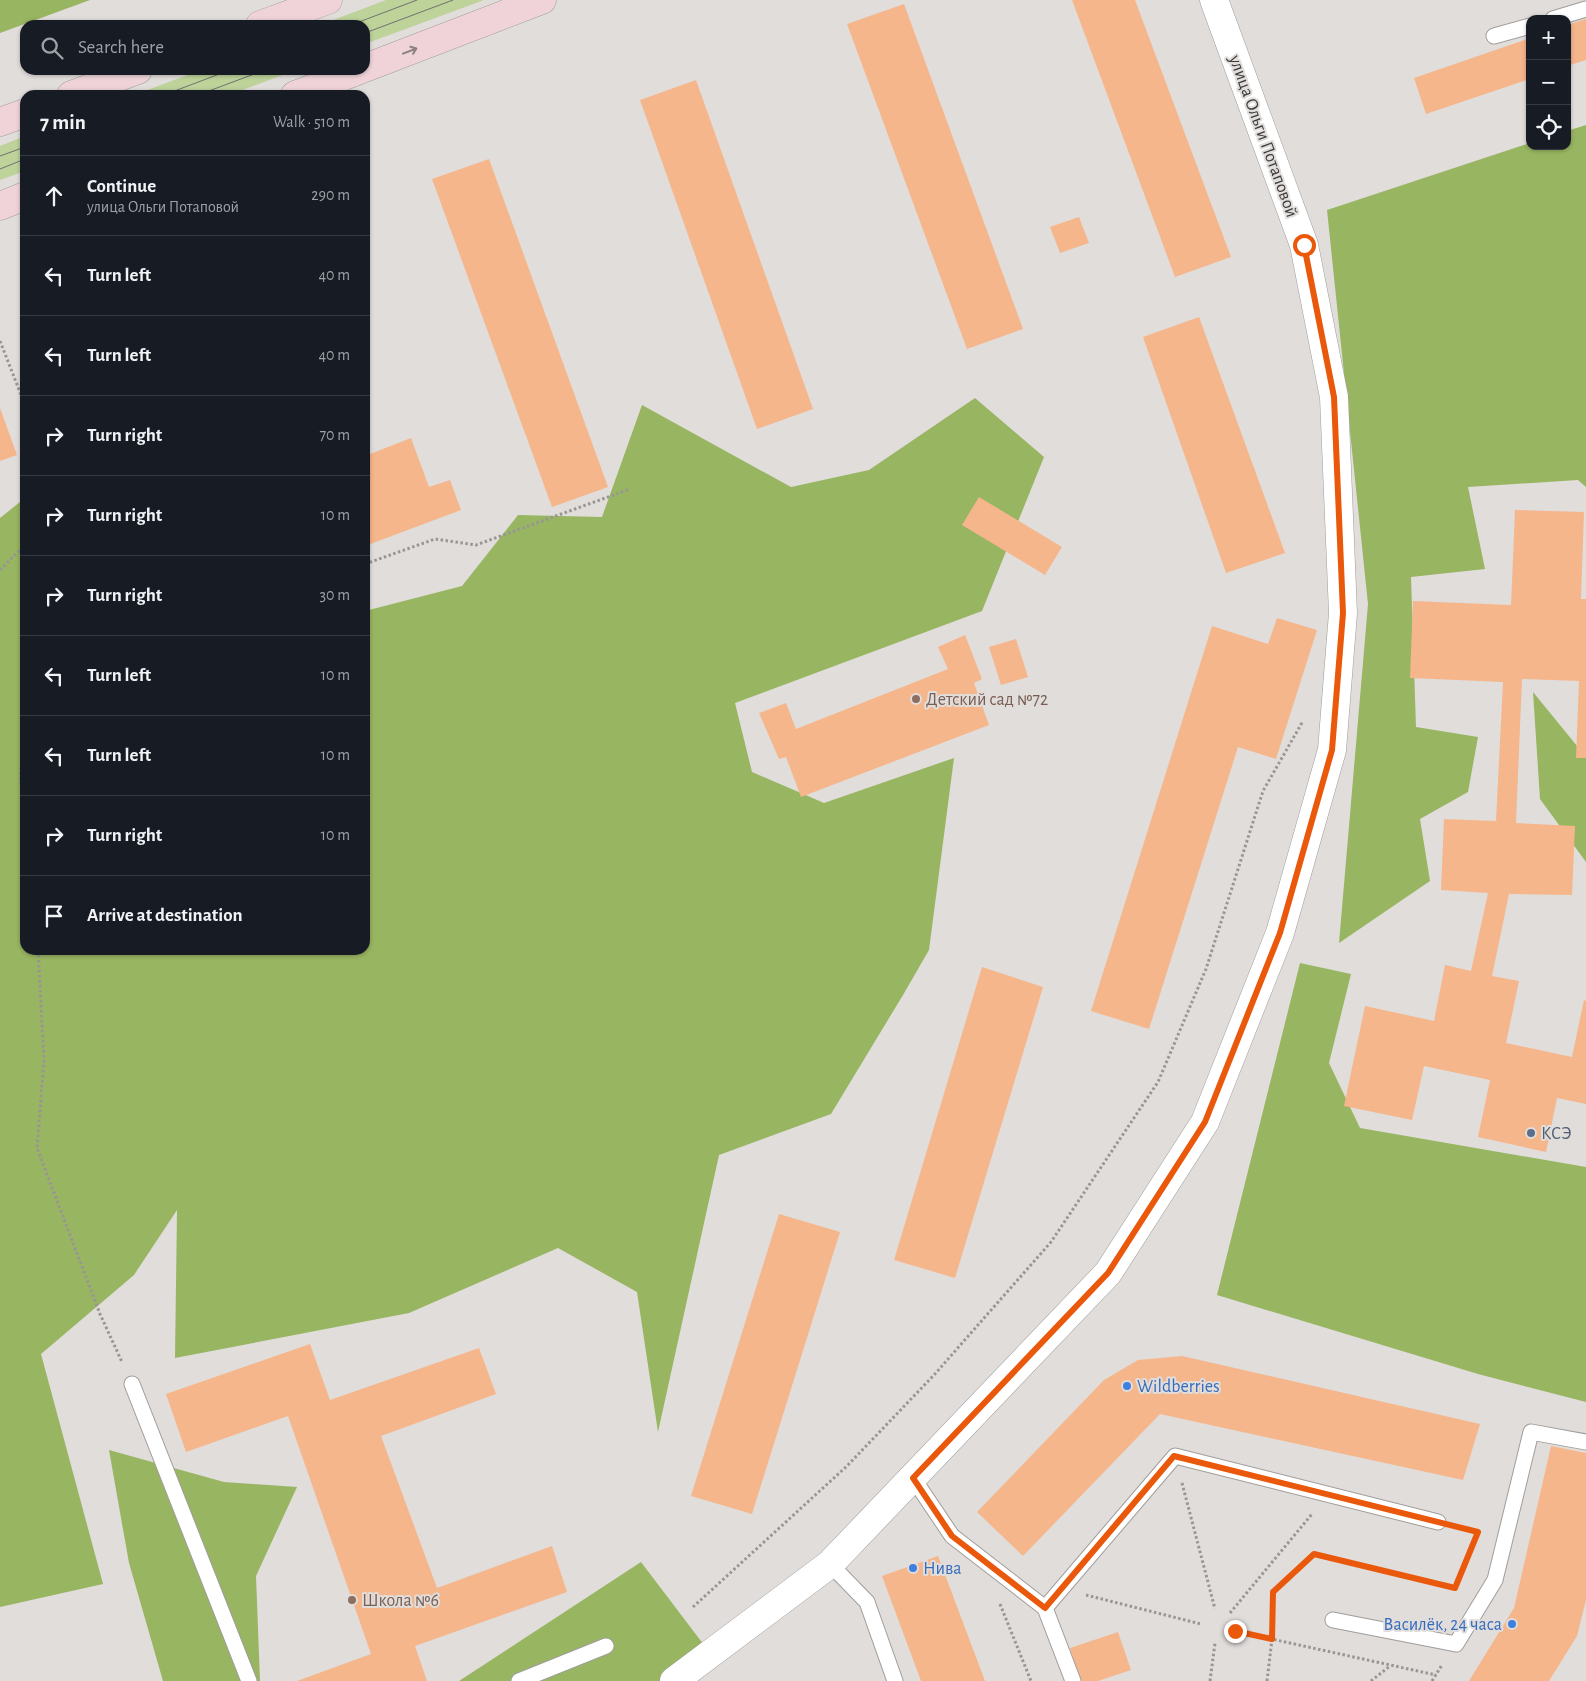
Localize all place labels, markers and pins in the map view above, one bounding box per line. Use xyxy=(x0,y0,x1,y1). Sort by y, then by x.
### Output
place label: Детский сад №72 xyxy=(926,691,1048,709)
marker: Детский сад №72 xyxy=(910,693,922,705)
place label: КСЭ xyxy=(1541,1125,1572,1143)
marker: КСЭ xyxy=(1525,1127,1537,1139)
place label: Wildberries xyxy=(1137,1378,1220,1396)
marker: Wildberries xyxy=(1121,1380,1133,1392)
place label: Нива xyxy=(923,1560,962,1578)
marker: Нива xyxy=(907,1562,919,1574)
place label: Школа №6 xyxy=(362,1592,439,1610)
marker: Школа №6 xyxy=(346,1594,358,1606)
place label: Василёк, 24 часа xyxy=(1383,1616,1502,1634)
marker: Василёк, 24 часа xyxy=(1506,1618,1518,1630)

